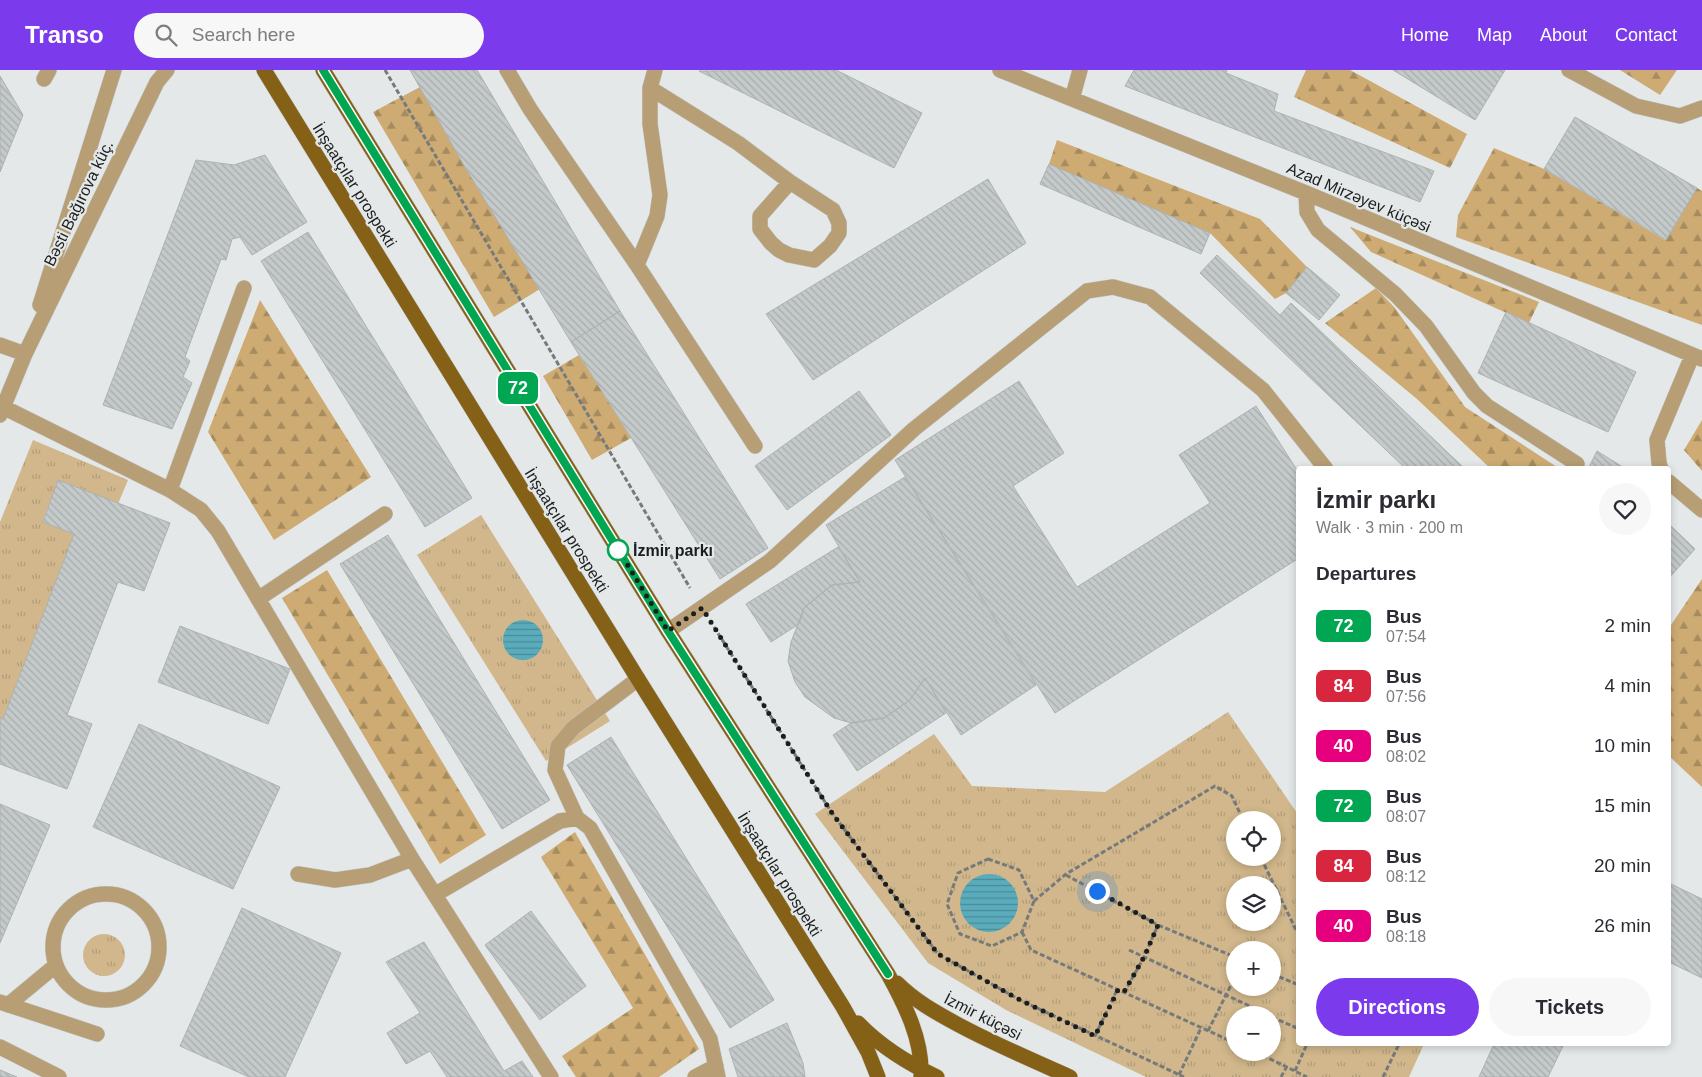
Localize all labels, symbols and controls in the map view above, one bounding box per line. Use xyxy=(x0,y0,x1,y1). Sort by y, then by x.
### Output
search box xyxy=(134,13,484,58)
text: Transo xyxy=(25,21,104,48)
icon: search xyxy=(152,21,180,49)
text: Search here xyxy=(192,24,295,45)
text: Home xyxy=(1401,25,1449,45)
text: Map xyxy=(1477,25,1512,45)
text: About xyxy=(1540,25,1587,45)
text: Contact xyxy=(1615,25,1677,45)
street label: İnşaatçılar prospekti xyxy=(309,120,401,250)
street label: Bəsti Bağırova küç. xyxy=(41,138,116,269)
street label: Azad Mirzəyev küçəsi xyxy=(1284,159,1433,236)
line badge: 72 xyxy=(496,372,540,404)
text: 72 xyxy=(508,378,528,398)
street label: İnşaatçılar prospekti xyxy=(521,465,613,595)
button: heart xyxy=(1599,483,1651,535)
text: İzmir parkı xyxy=(1316,486,1436,513)
text: Walk · 3 min · 200 m xyxy=(1316,519,1463,536)
marker: İzmir parkı xyxy=(607,539,629,561)
place label: İzmir parkı xyxy=(633,542,713,559)
text: Departures xyxy=(1316,563,1416,584)
text: Bus xyxy=(1386,606,1422,627)
text: 2 min xyxy=(1605,615,1651,636)
text: 72 xyxy=(1333,616,1354,636)
text: 07:54 xyxy=(1386,628,1426,645)
text: Bus xyxy=(1386,666,1422,687)
text: 4 min xyxy=(1605,675,1651,696)
text: 84 xyxy=(1333,676,1354,696)
text: 07:56 xyxy=(1386,688,1426,705)
text: Bus xyxy=(1386,726,1422,747)
text: 10 min xyxy=(1594,735,1651,756)
text: 40 xyxy=(1333,736,1354,756)
text: 08:02 xyxy=(1386,748,1426,765)
text: Bus xyxy=(1386,786,1422,807)
text: 15 min xyxy=(1594,795,1651,816)
text: 72 xyxy=(1333,796,1354,816)
text: 08:07 xyxy=(1386,808,1426,825)
street label: İnşaatçılar prospekti xyxy=(734,809,826,939)
map controls xyxy=(1226,811,1281,1061)
button: locate xyxy=(1226,811,1281,866)
text: Bus xyxy=(1386,846,1422,867)
text: 20 min xyxy=(1594,855,1651,876)
text: 84 xyxy=(1333,856,1354,876)
text: 08:12 xyxy=(1386,868,1426,885)
button: layers xyxy=(1226,876,1281,931)
your location xyxy=(1085,879,1110,904)
text: Bus xyxy=(1386,906,1422,927)
text: 26 min xyxy=(1594,915,1651,936)
text: 40 xyxy=(1333,916,1354,936)
text: 08:18 xyxy=(1386,928,1426,945)
button: + xyxy=(1226,941,1281,996)
button: Directions xyxy=(1316,978,1479,1036)
button: Tickets xyxy=(1489,978,1651,1036)
street label: İzmir küçəsi xyxy=(941,989,1025,1043)
button: − xyxy=(1226,1006,1281,1061)

